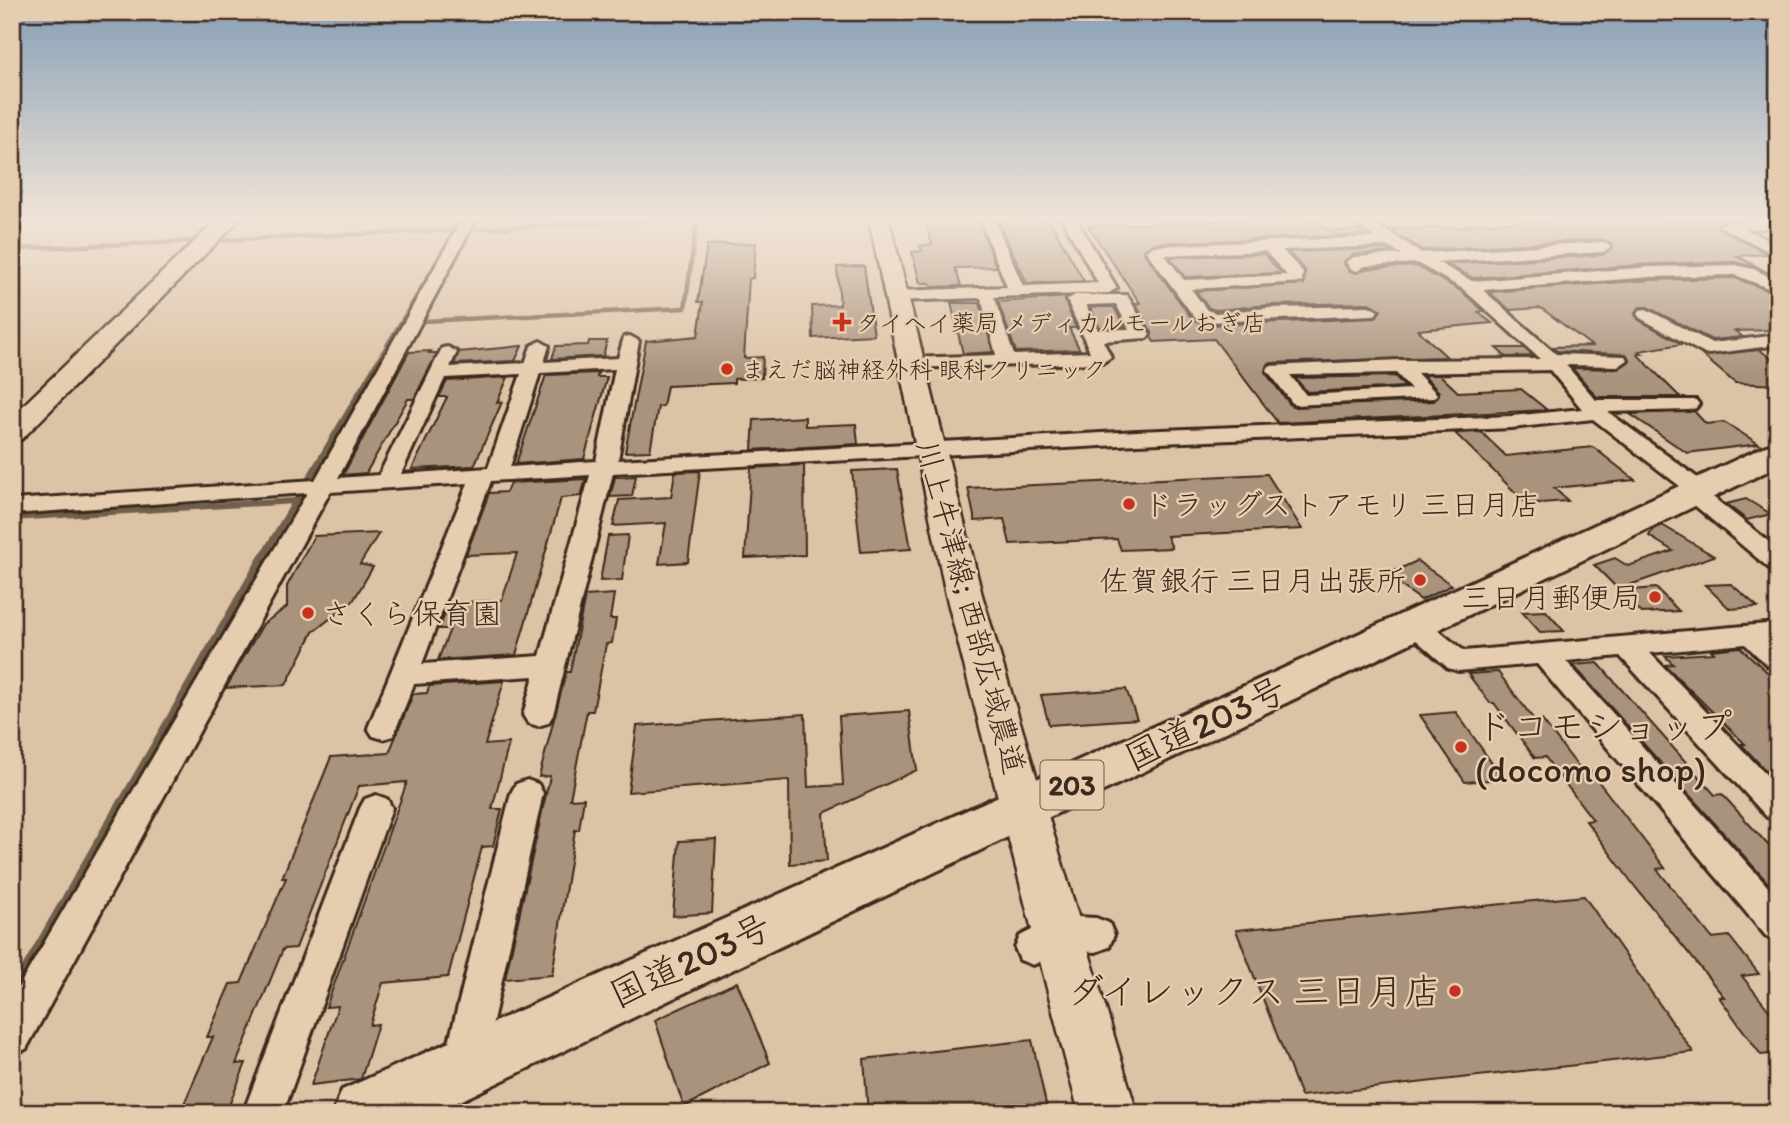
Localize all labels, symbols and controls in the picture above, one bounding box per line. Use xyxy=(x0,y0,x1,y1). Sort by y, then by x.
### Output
place label: タイヘイ薬局 メディカルモールおぎ店 xyxy=(856,308,1266,337)
marker: タイヘイ薬局 メディカルモールおぎ店 xyxy=(834,314,850,330)
place label: まえだ脳神経外科 眼科クリニック xyxy=(741,355,1106,384)
marker: まえだ脳神経外科 眼科クリニック xyxy=(719,361,735,377)
street label: 川上牛津線; 西部広域農道 xyxy=(909,436,1033,778)
place label: ドラッグストアモリ 三日月店 xyxy=(1143,486,1540,523)
marker: ドラッグストアモリ 三日月店 xyxy=(1121,496,1137,512)
place label: 佐賀銀行 三日月出張所 xyxy=(1099,562,1406,599)
marker: 佐賀銀行 三日月出張所 xyxy=(1412,572,1428,588)
place label: 三日月郵便局 xyxy=(1461,579,1641,616)
marker: 三日月郵便局 xyxy=(1647,589,1663,605)
place label: さくら保育園 xyxy=(322,595,502,632)
marker: さくら保育園 xyxy=(300,605,316,621)
street label: 国道203号 xyxy=(1117,666,1293,780)
place label: ドコモショップ (docomo shop) xyxy=(1475,704,1733,791)
marker: ドコモショップ (docomo shop) xyxy=(1453,739,1469,755)
road number: 203 xyxy=(1040,760,1104,810)
street label: 国道203号 xyxy=(602,903,778,1017)
place label: ダイレックス 三日月店 xyxy=(1067,969,1441,1013)
marker: ダイレックス 三日月店 xyxy=(1447,983,1463,999)

